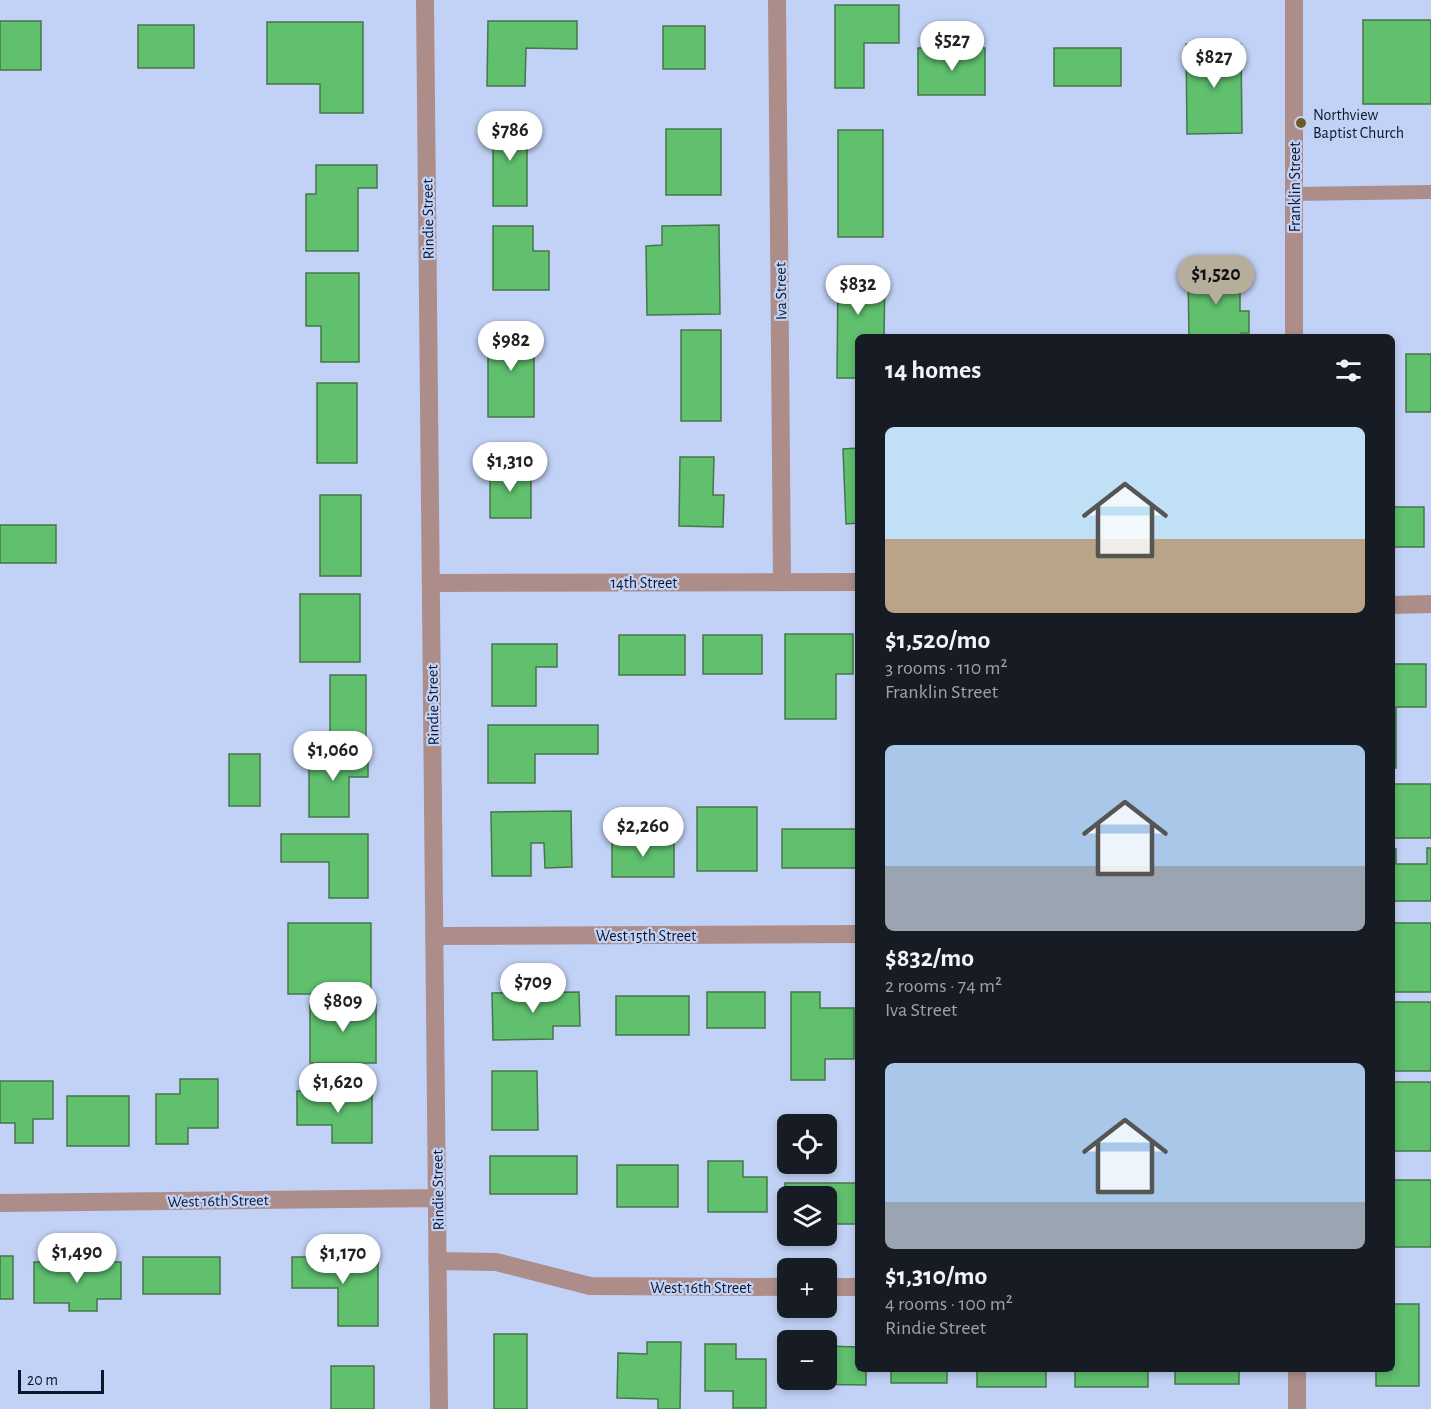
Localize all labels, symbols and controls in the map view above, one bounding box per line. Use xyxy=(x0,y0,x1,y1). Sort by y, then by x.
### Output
pin: $527 xyxy=(916,21,988,72)
text: $527 xyxy=(934,30,970,50)
pin: $827 xyxy=(1178,38,1250,89)
text: $827 xyxy=(1196,47,1232,67)
place label: Northview Baptist Church xyxy=(1313,107,1404,141)
pin: $786 xyxy=(474,111,546,162)
marker: Northview Baptist Church xyxy=(1294,116,1308,130)
text: $786 xyxy=(491,120,529,140)
street label: Franklin Street xyxy=(1287,142,1303,232)
street label: Rindie Street xyxy=(419,178,437,260)
pin: $1,520 xyxy=(1167,255,1265,306)
street label: Iva Street xyxy=(772,262,790,320)
text: $1,520 xyxy=(1191,264,1241,284)
pin: $832 xyxy=(822,265,894,316)
text: $832 xyxy=(840,274,876,294)
pin: $982 xyxy=(475,321,547,372)
text: $982 xyxy=(492,330,530,350)
icon: filters xyxy=(1332,354,1365,387)
text: 14 homes xyxy=(885,357,981,383)
pin: $1,310 xyxy=(461,442,559,493)
text: $1,310 xyxy=(486,451,534,471)
icon: home xyxy=(1071,466,1179,574)
street label: 14th Street xyxy=(611,575,677,591)
text: $1,520/mo xyxy=(885,627,990,653)
text: 3 rooms · 110 m² xyxy=(885,658,1008,678)
street label: Rindie Street xyxy=(424,664,442,746)
text: Franklin Street xyxy=(885,682,998,702)
pin: $1,060 xyxy=(284,731,382,782)
text: $1,060 xyxy=(307,740,359,760)
icon: home xyxy=(1071,784,1179,892)
pin: $2,260 xyxy=(594,807,692,858)
text: $2,260 xyxy=(617,816,669,836)
street label: West 15th Street xyxy=(596,928,696,944)
text: $832/mo xyxy=(885,945,974,971)
pin: $709 xyxy=(497,963,569,1014)
text: $709 xyxy=(514,972,552,992)
text: 2 rooms · 74 m² xyxy=(885,976,1002,996)
pin: $809 xyxy=(307,982,379,1033)
text: $809 xyxy=(324,991,362,1011)
text: Iva Street xyxy=(885,1000,958,1020)
pin: $1,620 xyxy=(289,1063,387,1114)
text: $1,620 xyxy=(313,1072,363,1092)
icon: home xyxy=(1071,1102,1179,1210)
map controls xyxy=(777,1114,837,1390)
button: locate xyxy=(777,1114,837,1174)
street label: Rindie Street xyxy=(429,1149,447,1231)
button: layers xyxy=(777,1186,837,1246)
street label: West 16th Street xyxy=(167,1192,269,1210)
pin: $1,490 xyxy=(28,1233,126,1284)
pin: $1,170 xyxy=(294,1234,392,1285)
text: $1,490 xyxy=(52,1242,102,1262)
text: $1,170 xyxy=(319,1243,367,1263)
button: + xyxy=(777,1258,837,1318)
text: $1,310/mo xyxy=(885,1263,987,1289)
street label: West 16th Street xyxy=(650,1280,752,1296)
text: 4 rooms · 100 m² xyxy=(885,1294,1013,1314)
text: Rindie Street xyxy=(885,1318,986,1338)
button: − xyxy=(777,1330,837,1390)
scale bar xyxy=(18,1367,104,1394)
text: 20 m xyxy=(27,1372,58,1388)

